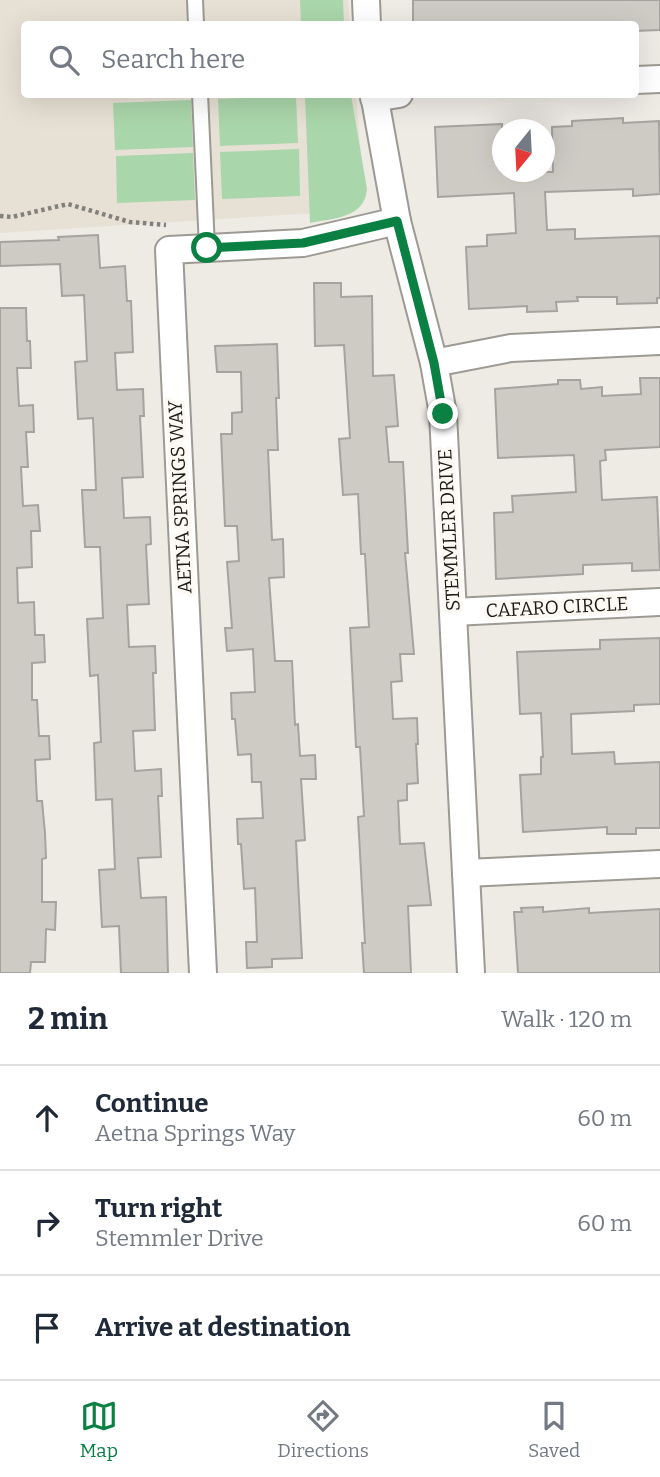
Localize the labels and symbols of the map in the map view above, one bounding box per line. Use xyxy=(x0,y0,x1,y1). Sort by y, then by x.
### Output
north arrow xyxy=(492,119,555,182)
route start xyxy=(191,232,222,263)
route end xyxy=(427,398,458,429)
street label: AETNA SPRINGS WAY xyxy=(163,399,197,594)
street label: STEMMLER DRIVE xyxy=(433,448,465,612)
street label: CAFARO CIRCLE xyxy=(485,592,629,622)

